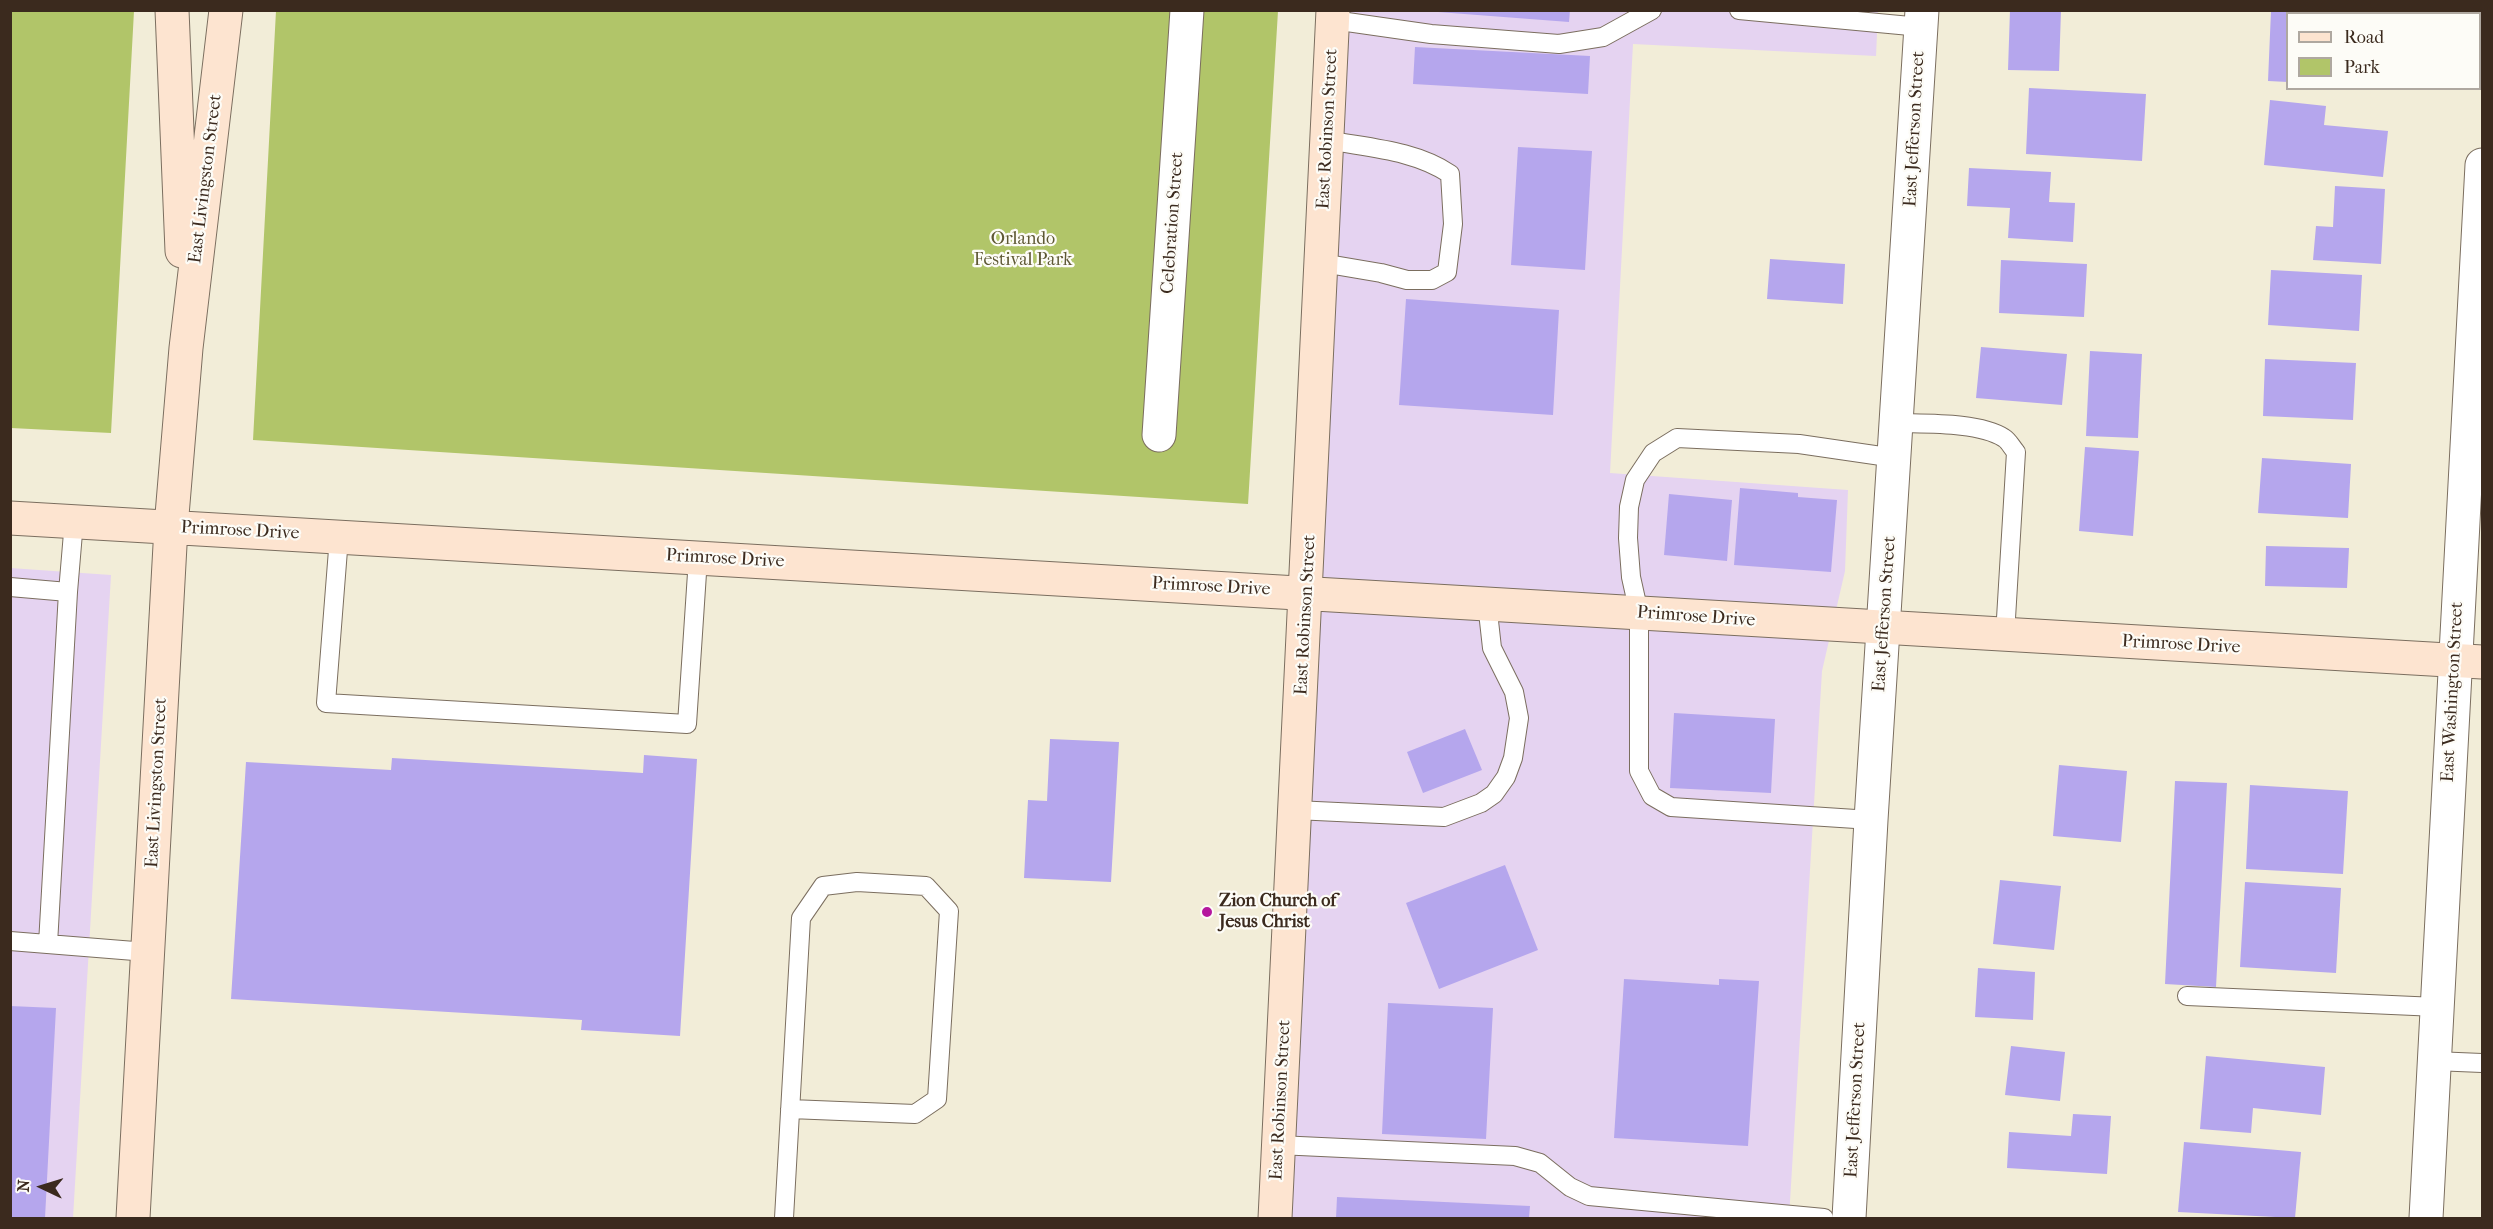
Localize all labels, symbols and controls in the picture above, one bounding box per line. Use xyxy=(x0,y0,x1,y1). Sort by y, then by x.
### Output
legend xyxy=(2286,12,2481,90)
text: Road xyxy=(2344,27,2384,48)
street label: East Robinson Street xyxy=(1313,48,1343,210)
street label: East Jefferson Street xyxy=(1900,50,1930,208)
text: Park xyxy=(2344,57,2380,78)
street label: East Livingston Street xyxy=(185,93,227,265)
street label: Celebration Street xyxy=(1157,151,1189,295)
park label: Orlando Festival Park xyxy=(974,229,1072,272)
street label: Primrose Drive xyxy=(180,517,300,545)
street label: East Robinson Street xyxy=(1291,534,1321,696)
street label: East Jefferson Street xyxy=(1869,535,1901,693)
street label: Primrose Drive xyxy=(665,545,785,573)
street label: Primrose Drive xyxy=(1151,573,1271,601)
street label: East Washington Street xyxy=(2437,601,2469,783)
street label: Primrose Drive xyxy=(1636,602,1756,632)
street label: Primrose Drive xyxy=(2121,631,2241,659)
street label: East Livingston Street xyxy=(142,697,172,869)
place label: Zion Church of Jesus Christ xyxy=(1219,891,1336,934)
marker: Zion Church of Jesus Christ xyxy=(1200,905,1214,919)
street label: East Robinson Street xyxy=(1266,1019,1296,1181)
street label: East Jefferson Street xyxy=(1841,1021,1871,1179)
north arrow xyxy=(12,1157,72,1217)
text: N xyxy=(14,1179,33,1192)

